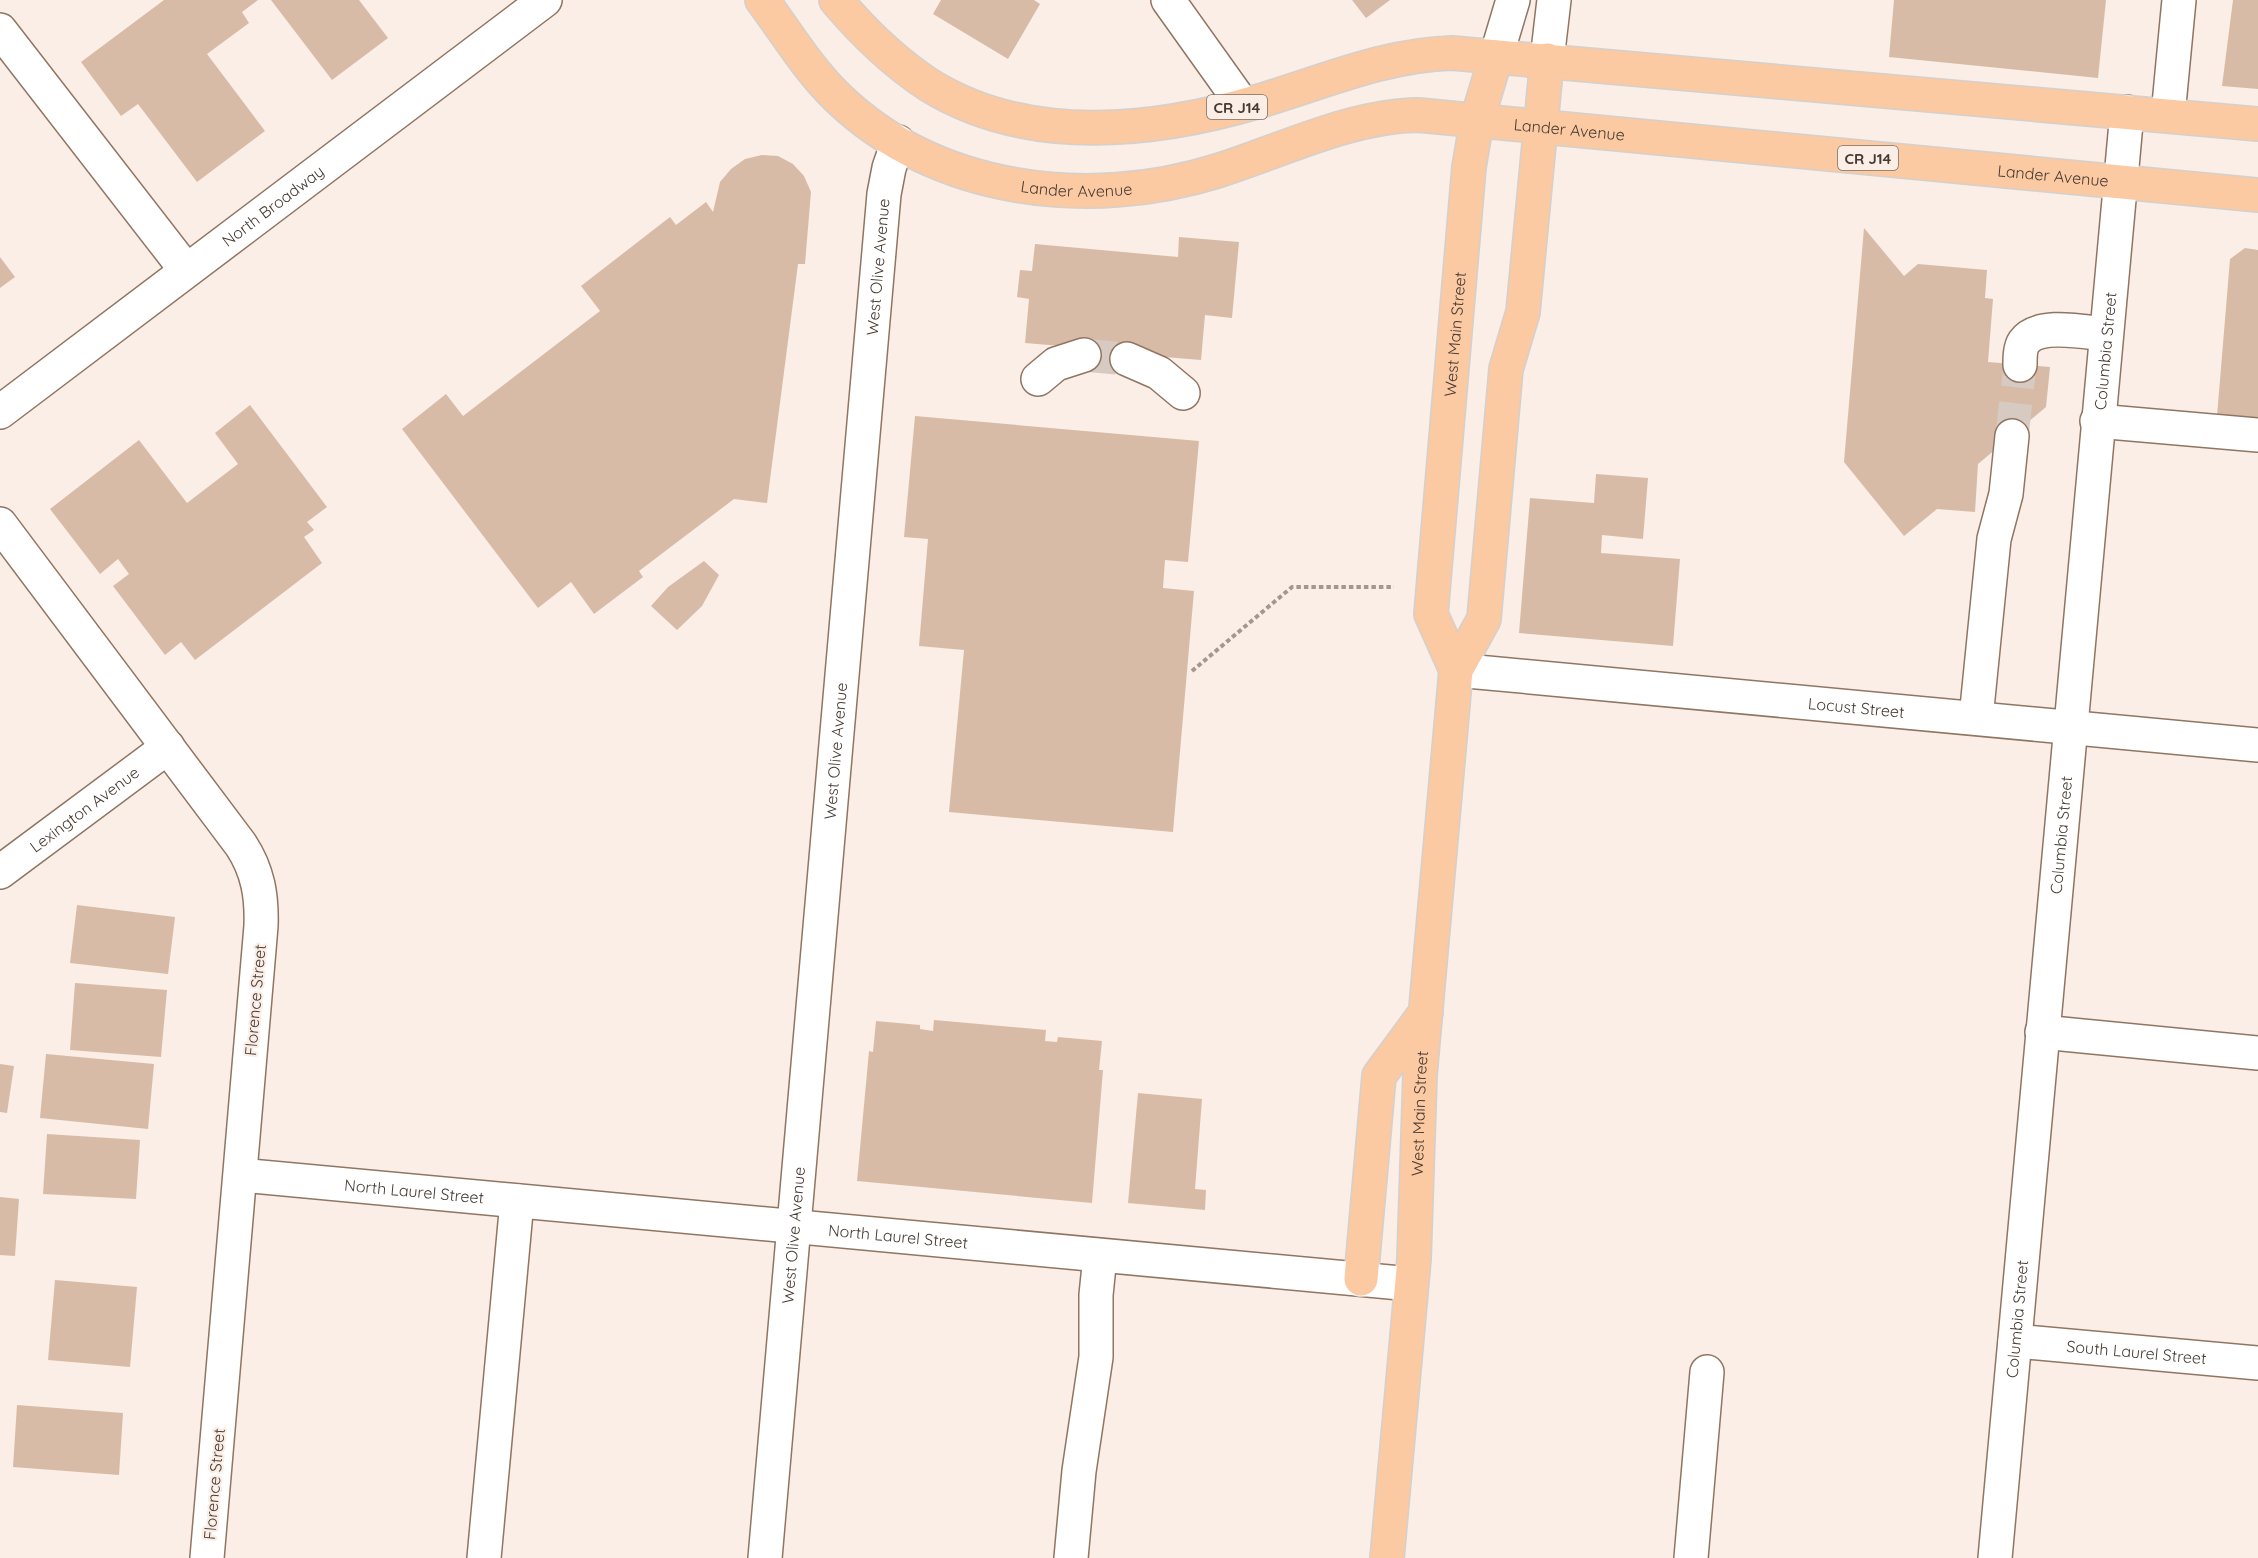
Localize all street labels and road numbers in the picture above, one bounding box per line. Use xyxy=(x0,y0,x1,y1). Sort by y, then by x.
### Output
road number: CR J14 xyxy=(1207,95,1267,119)
street label: Lander Avenue xyxy=(1513,114,1626,145)
road number: CR J14 xyxy=(1838,146,1898,170)
street label: Lander Avenue xyxy=(1997,160,2109,191)
street label: North Broadway xyxy=(218,161,328,251)
street label: Lander Avenue xyxy=(1019,176,1133,201)
street label: West Olive Avenue xyxy=(862,198,894,336)
street label: West Main Street xyxy=(1440,271,1470,398)
street label: Columbia Street xyxy=(2090,291,2121,411)
street label: West Olive Avenue xyxy=(819,682,851,820)
street label: Locust Street xyxy=(1807,693,1905,722)
street label: Lexington Avenue xyxy=(26,762,143,857)
street label: Columbia Street xyxy=(2046,775,2076,895)
street label: Florence Street xyxy=(240,943,270,1057)
street label: West Main Street xyxy=(1407,1050,1432,1176)
street label: West Olive Avenue xyxy=(777,1166,809,1305)
street label: North Laurel Street xyxy=(343,1175,485,1208)
street label: North Laurel Street xyxy=(827,1220,969,1253)
street label: Columbia Street xyxy=(2001,1259,2032,1379)
street label: South Laurel Street xyxy=(2066,1336,2207,1368)
street label: Florence Street xyxy=(199,1427,229,1541)

